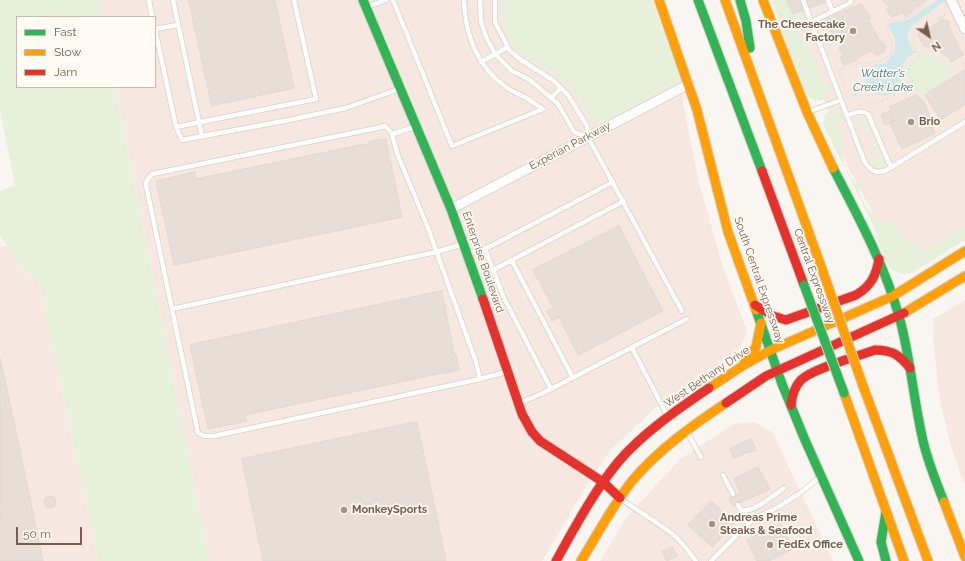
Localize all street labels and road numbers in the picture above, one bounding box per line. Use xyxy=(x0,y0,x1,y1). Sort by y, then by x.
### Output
street label: Experian Parkway xyxy=(527,119,613,173)
street label: Enterprise Boulevard xyxy=(459,210,507,314)
street label: South Central Expressway xyxy=(731,215,787,345)
street label: Central Expressway xyxy=(791,227,837,325)
street label: West Bethany Drive xyxy=(662,344,752,410)

